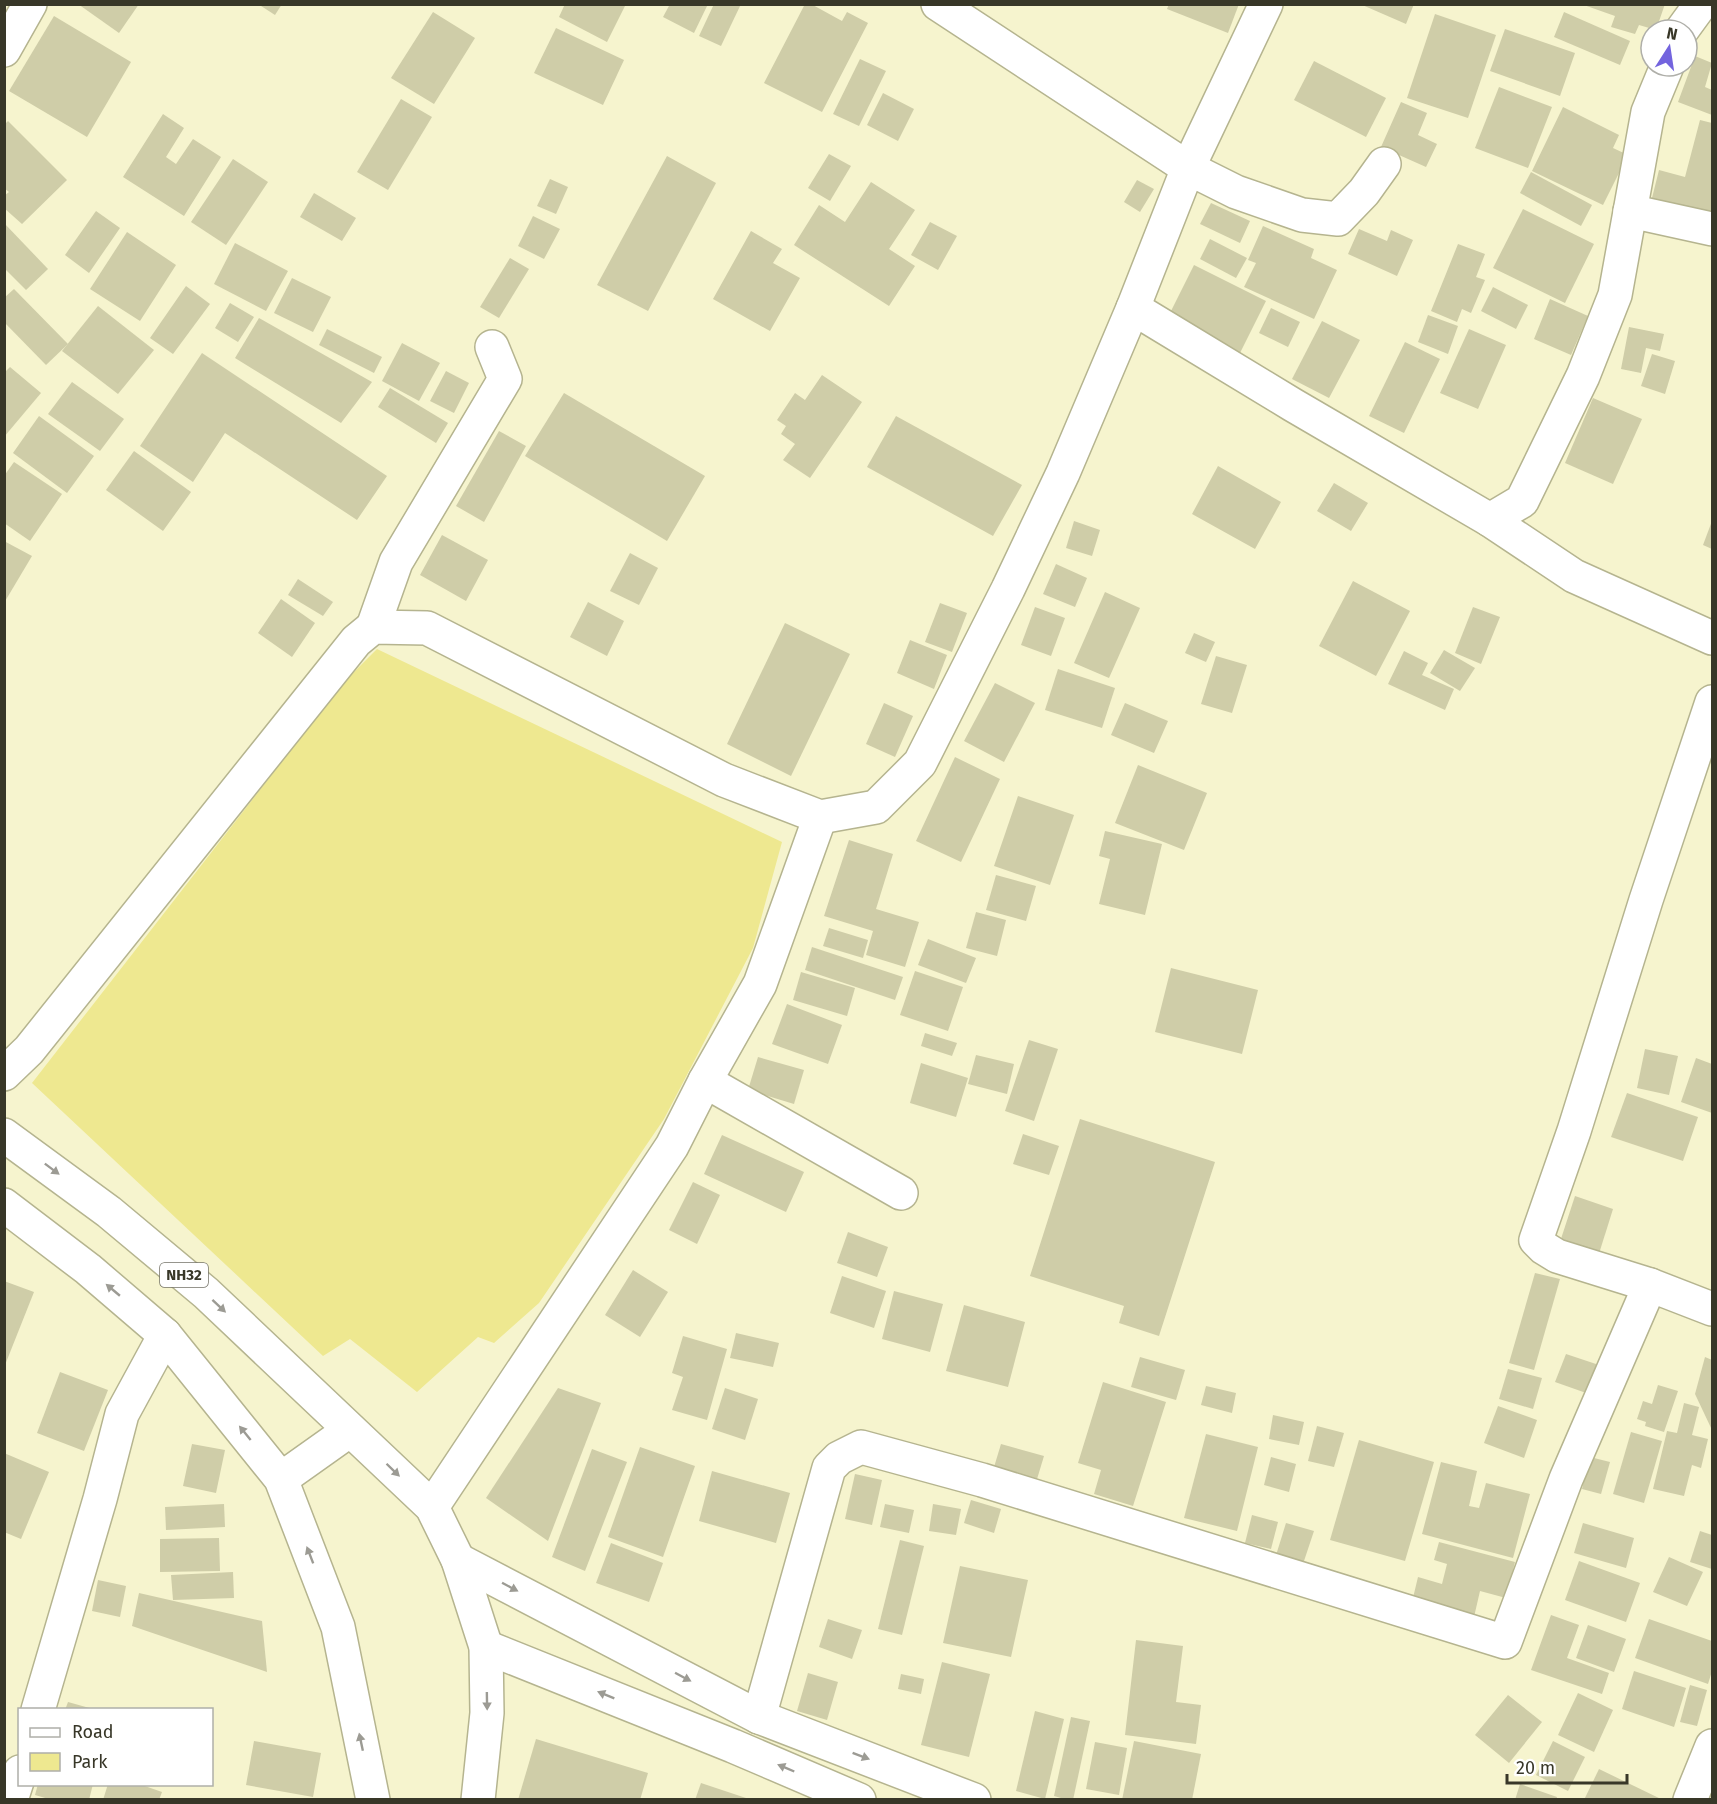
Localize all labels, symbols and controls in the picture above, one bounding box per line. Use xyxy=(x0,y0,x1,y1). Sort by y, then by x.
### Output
north arrow xyxy=(1639,18,1699,78)
text: N xyxy=(1665,23,1679,44)
one-way arrow xyxy=(44,1163,59,1175)
road number: NH32 xyxy=(160,1263,208,1287)
one-way arrow xyxy=(106,1284,121,1297)
one-way arrow xyxy=(212,1298,226,1312)
one-way arrow xyxy=(238,1425,251,1441)
one-way arrow xyxy=(385,1463,400,1477)
one-way arrow xyxy=(305,1545,315,1563)
one-way arrow xyxy=(501,1582,518,1592)
one-way arrow xyxy=(674,1672,691,1682)
one-way arrow xyxy=(596,1690,614,1700)
one-way arrow xyxy=(482,1691,492,1710)
legend xyxy=(18,1708,213,1786)
text: Road xyxy=(72,1721,114,1743)
one-way arrow xyxy=(356,1732,365,1751)
scale bar xyxy=(1507,1747,1627,1785)
text: Park xyxy=(72,1751,108,1773)
one-way arrow xyxy=(852,1751,870,1761)
text: 20 m xyxy=(1516,1757,1555,1779)
one-way arrow xyxy=(777,1763,795,1773)

